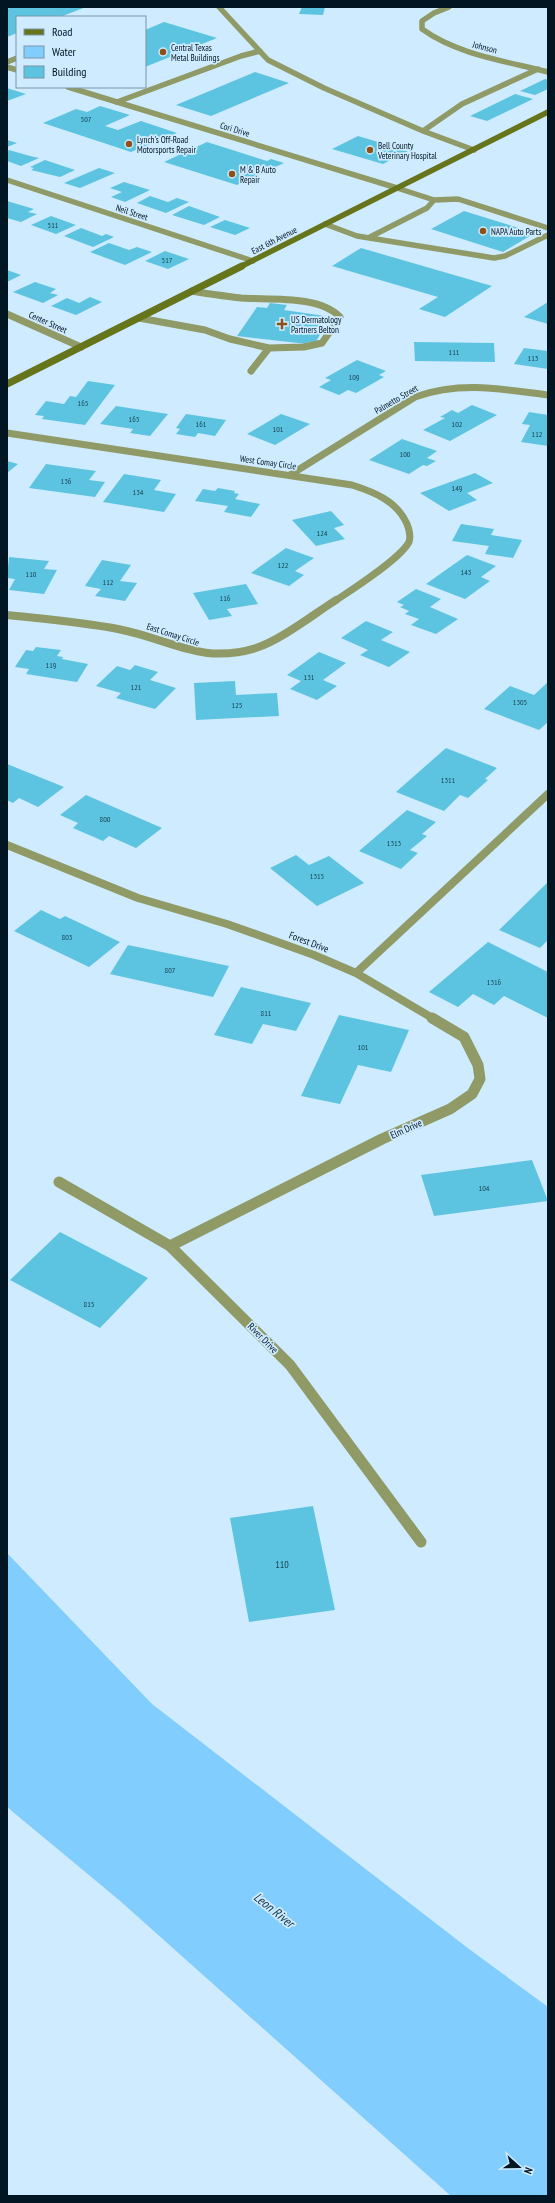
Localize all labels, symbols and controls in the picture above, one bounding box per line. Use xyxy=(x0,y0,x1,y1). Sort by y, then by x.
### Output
legend xyxy=(16,16,146,88)
text: Road xyxy=(52,24,72,39)
street label: Johnson xyxy=(471,38,498,56)
place label: Central Texas Metal Buildings xyxy=(171,42,219,63)
text: Water xyxy=(52,44,77,59)
marker: Central Texas Metal Buildings xyxy=(158,47,168,57)
text: Building xyxy=(52,64,87,79)
house number: 507 xyxy=(81,114,92,124)
street label: Cori Drive xyxy=(219,119,251,139)
place label: Lynch's Off-Road Motorsports Repair xyxy=(137,134,196,155)
marker: Lynch's Off-Road Motorsports Repair xyxy=(124,139,134,149)
place label: Bell County Veterinary Hospital xyxy=(377,140,438,161)
marker: Bell County Veterinary Hospital xyxy=(365,145,375,155)
place label: M & B Auto Repair xyxy=(240,164,276,185)
marker: M & B Auto Repair xyxy=(227,169,237,179)
street label: Neil Street xyxy=(115,202,150,223)
house number: 511 xyxy=(48,220,59,230)
street label: East 6th Avenue xyxy=(249,224,299,256)
marker: NAPA Auto Parts xyxy=(478,226,488,236)
place label: NAPA Auto Parts xyxy=(491,226,541,237)
house number: 517 xyxy=(162,255,173,265)
street label: Center Street xyxy=(27,309,69,336)
place label: US Dermatology Partners Belton xyxy=(291,314,342,335)
marker: US Dermatology Partners Belton xyxy=(276,318,288,330)
house number: 111 xyxy=(449,347,460,357)
house number: 113 xyxy=(528,353,539,363)
house number: 109 xyxy=(349,372,360,382)
street label: Palmetto Street xyxy=(372,382,420,416)
house number: 165 xyxy=(78,398,88,408)
house number: 163 xyxy=(129,414,140,424)
house number: 161 xyxy=(196,419,207,429)
house number: 102 xyxy=(452,419,463,429)
house number: 101 xyxy=(273,424,284,434)
house number: 112 xyxy=(532,429,543,439)
house number: 100 xyxy=(400,449,411,459)
street label: West Comay Circle xyxy=(239,453,297,471)
house number: 136 xyxy=(61,476,72,486)
house number: 149 xyxy=(452,483,463,493)
house number: 134 xyxy=(133,487,144,497)
house number: 124 xyxy=(317,528,328,538)
house number: 122 xyxy=(278,560,289,570)
house number: 143 xyxy=(461,567,472,577)
house number: 110 xyxy=(26,569,37,579)
house number: 112 xyxy=(103,577,114,587)
house number: 116 xyxy=(220,593,231,603)
street label: East Comay Circle xyxy=(145,620,201,648)
house number: 119 xyxy=(46,660,57,670)
house number: 131 xyxy=(304,672,315,682)
house number: 121 xyxy=(131,682,142,692)
house number: 1305 xyxy=(513,697,527,707)
house number: 125 xyxy=(232,700,242,710)
house number: 1311 xyxy=(441,775,456,785)
house number: 800 xyxy=(100,814,111,824)
house number: 1313 xyxy=(387,838,402,848)
house number: 1315 xyxy=(310,871,324,881)
street label: Forest Drive xyxy=(287,928,331,956)
house number: 803 xyxy=(62,932,73,942)
house number: 807 xyxy=(165,965,176,975)
house number: 1316 xyxy=(487,977,502,987)
house number: 811 xyxy=(261,1008,272,1018)
house number: 101 xyxy=(358,1042,369,1052)
street label: Elm Drive xyxy=(388,1116,424,1142)
house number: 104 xyxy=(479,1183,490,1193)
house number: 815 xyxy=(84,1299,94,1309)
street label: River Drive xyxy=(245,1320,281,1356)
house number: 110 xyxy=(275,1558,289,1571)
water label: Leon River xyxy=(250,1889,300,1933)
north arrow xyxy=(499,2147,539,2187)
text: N xyxy=(521,2165,536,2176)

